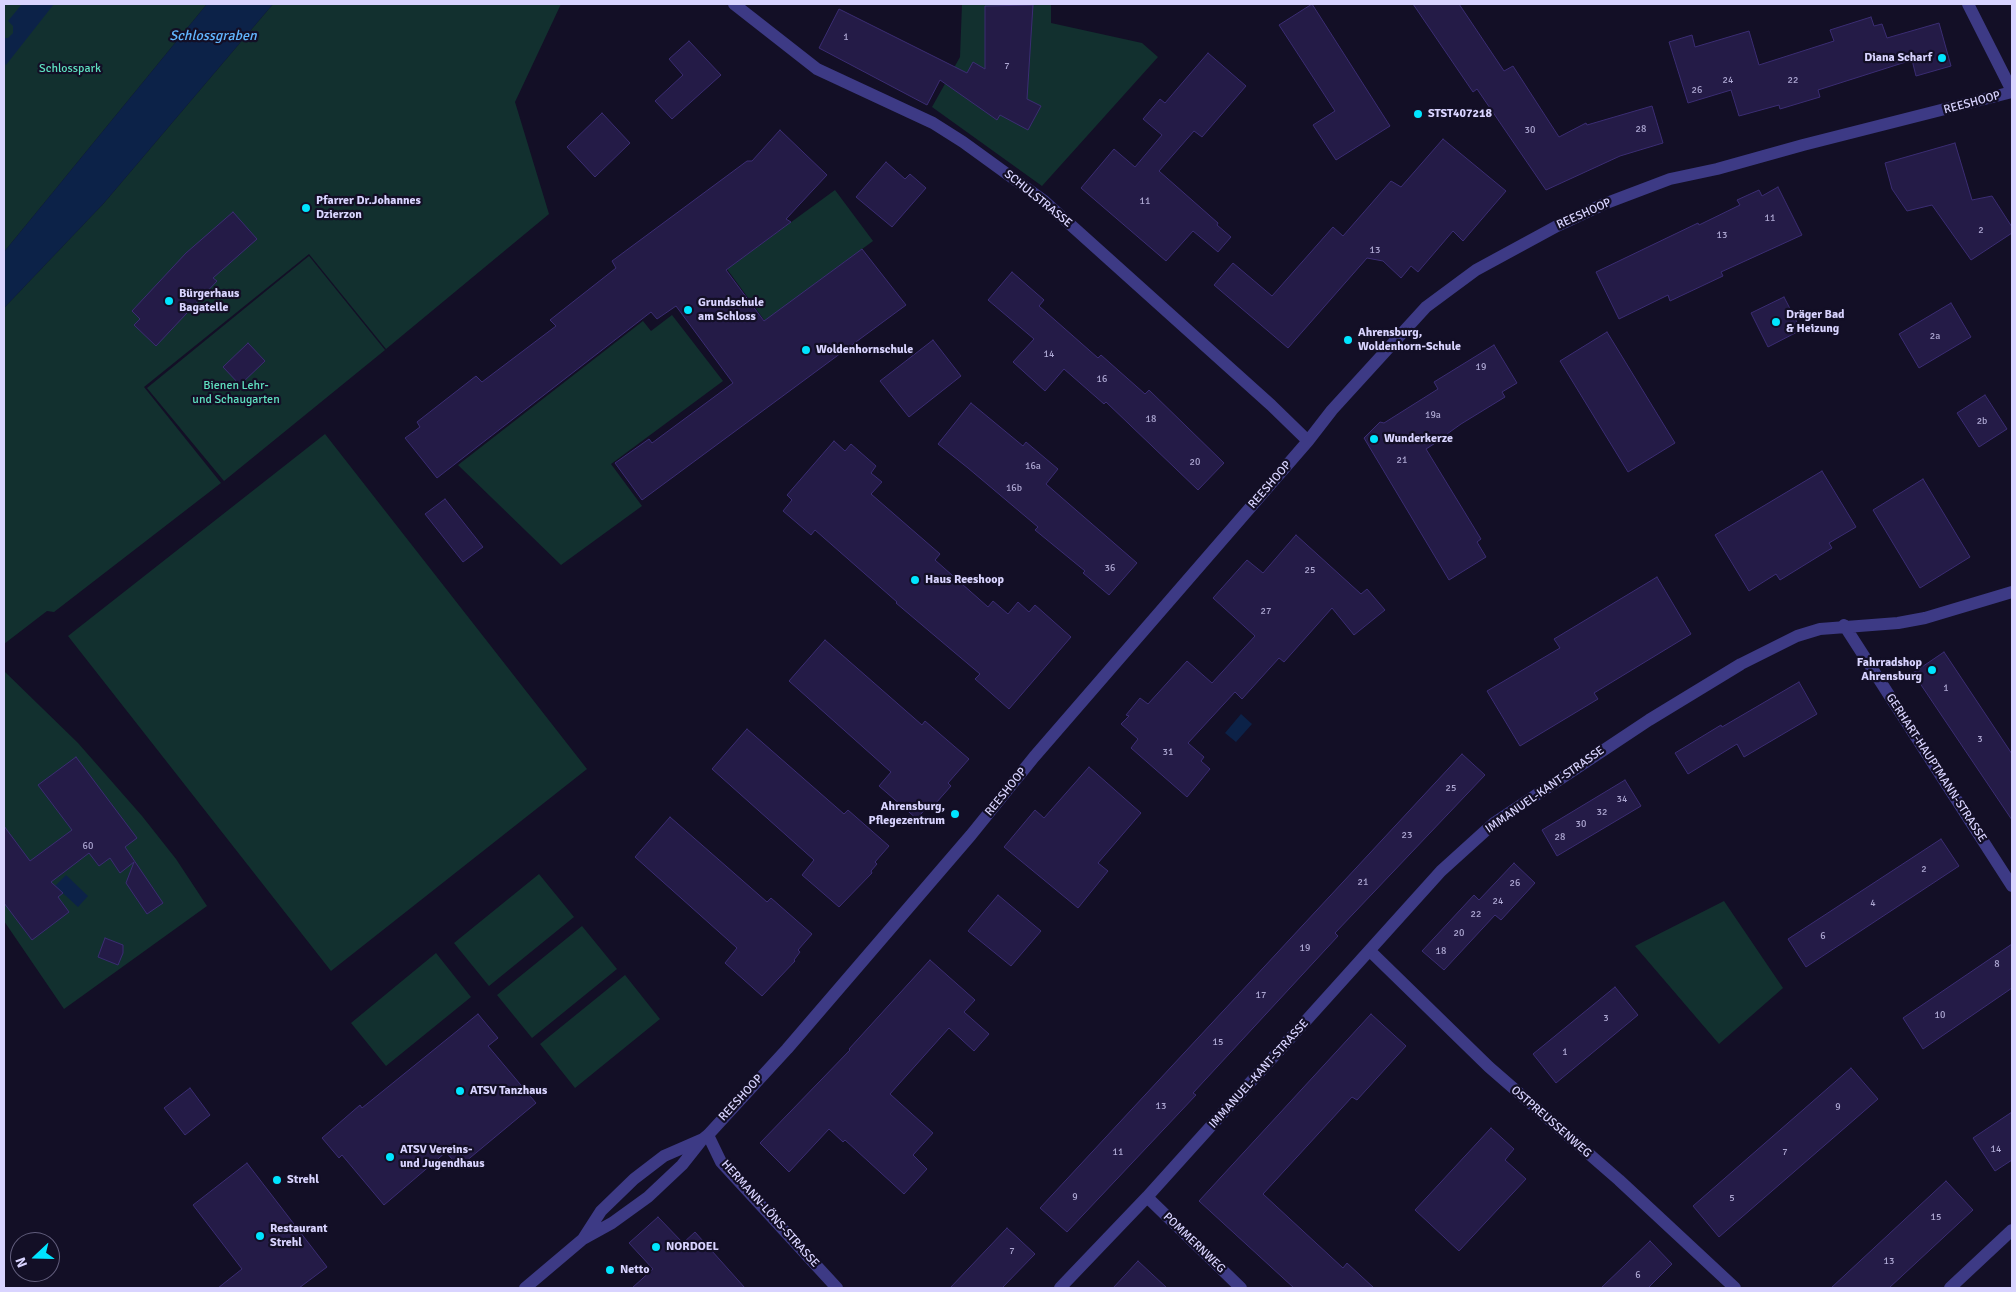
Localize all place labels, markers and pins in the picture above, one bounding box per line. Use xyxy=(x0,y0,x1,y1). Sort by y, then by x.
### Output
place label: Diana Scharf xyxy=(1864,51,1932,65)
marker: Diana Scharf xyxy=(1936,52,1948,64)
place label: STST407218 xyxy=(1428,107,1492,121)
marker: STST407218 xyxy=(1412,108,1424,120)
place label: Pfarrer Dr.Johannes Dzierzon xyxy=(316,194,421,222)
marker: Pfarrer Dr.Johannes Dzierzon xyxy=(300,202,312,214)
place label: Bürgerhaus Bagatelle xyxy=(179,287,239,315)
marker: Bürgerhaus Bagatelle xyxy=(163,295,175,307)
place label: Grundschule am Schloss xyxy=(698,296,764,324)
marker: Grundschule am Schloss xyxy=(682,304,694,316)
place label: Dräger Bad & Heizung xyxy=(1786,308,1845,336)
marker: Dräger Bad & Heizung xyxy=(1770,316,1782,328)
place label: Ahrensburg, Woldenhorn-Schule xyxy=(1358,326,1461,354)
marker: Ahrensburg, Woldenhorn-Schule xyxy=(1342,334,1354,346)
place label: Woldenhornschule xyxy=(816,343,913,357)
marker: Woldenhornschule xyxy=(800,344,812,356)
place label: Wunderkerze xyxy=(1384,432,1453,446)
marker: Wunderkerze xyxy=(1368,433,1380,445)
place label: Haus Reeshoop xyxy=(925,573,1004,587)
marker: Haus Reeshoop xyxy=(909,574,921,586)
place label: Fahrradshop Ahrensburg xyxy=(1857,656,1922,684)
marker: Fahrradshop Ahrensburg xyxy=(1926,664,1938,676)
place label: Ahrensburg, Pflegezentrum xyxy=(868,800,945,828)
marker: Ahrensburg, Pflegezentrum xyxy=(949,808,961,820)
place label: ATSV Tanzhaus xyxy=(470,1084,547,1098)
marker: ATSV Tanzhaus xyxy=(454,1085,466,1097)
place label: ATSV Vereins- und Jugendhaus xyxy=(400,1143,484,1171)
marker: ATSV Vereins- und Jugendhaus xyxy=(384,1151,396,1163)
place label: Strehl xyxy=(287,1173,319,1187)
marker: Strehl xyxy=(271,1174,283,1186)
place label: Restaurant Strehl xyxy=(270,1222,328,1250)
marker: Restaurant Strehl xyxy=(254,1230,266,1242)
place label: NORDOEL xyxy=(666,1240,719,1254)
marker: NORDOEL xyxy=(650,1241,662,1253)
place label: Netto xyxy=(620,1263,649,1277)
marker: Netto xyxy=(604,1264,616,1276)

